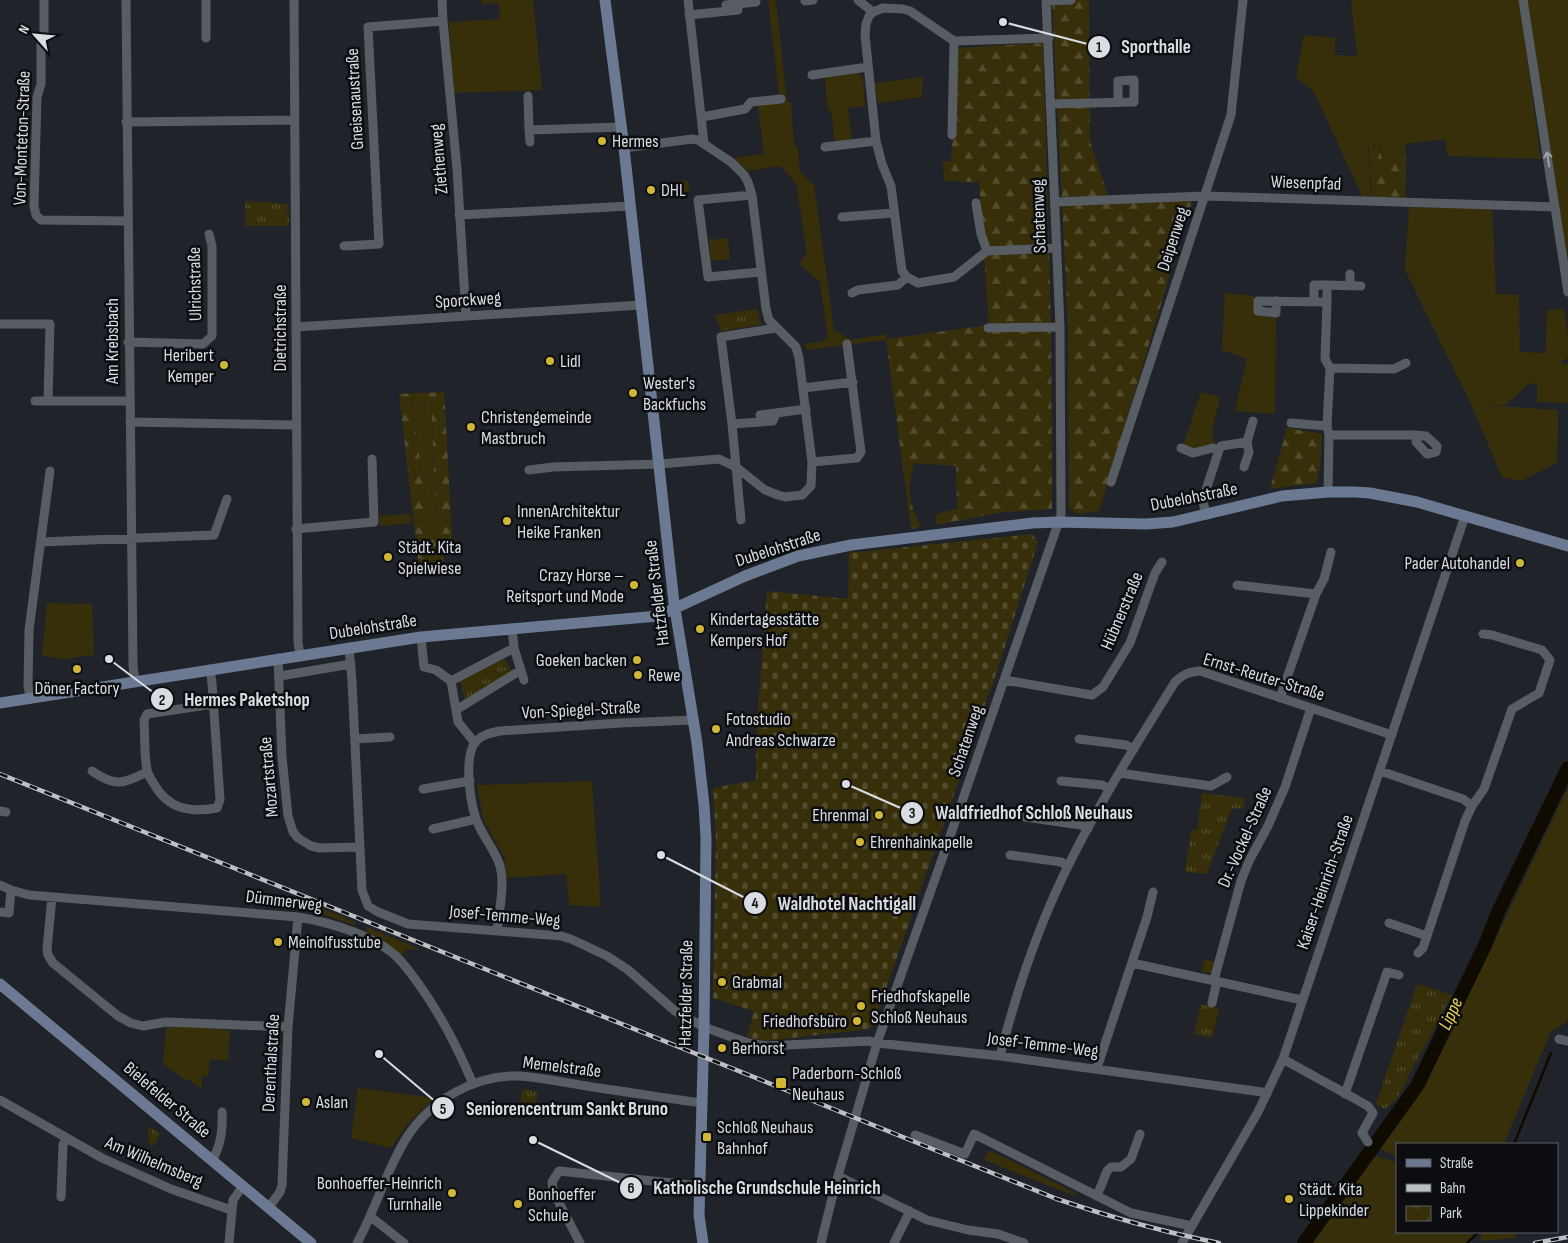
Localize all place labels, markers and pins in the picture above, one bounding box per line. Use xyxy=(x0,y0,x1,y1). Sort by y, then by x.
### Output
callout: Sporthalle xyxy=(1086,30,1201,64)
place label: Hermes xyxy=(612,131,659,152)
marker: Hermes xyxy=(596,135,608,147)
place label: DHL xyxy=(661,180,686,201)
marker: DHL xyxy=(645,184,657,196)
place label: Heribert Kemper xyxy=(164,345,214,387)
place label: Lidl xyxy=(560,351,581,372)
marker: Lidl xyxy=(544,355,556,367)
marker: Heribert Kemper xyxy=(218,359,230,371)
place label: Wester's Backfuchs xyxy=(643,373,706,415)
marker: Wester's Backfuchs xyxy=(627,387,639,399)
place label: Christengemeinde Mastbruch xyxy=(481,407,592,449)
marker: Christengemeinde Mastbruch xyxy=(465,421,477,433)
place label: InnenArchitektur Heike Franken xyxy=(517,501,620,543)
marker: InnenArchitektur Heike Franken xyxy=(501,515,513,527)
place label: Städt. Kita Spielwiese xyxy=(398,537,461,579)
marker: Städt. Kita Spielwiese xyxy=(382,551,394,563)
place label: Pader Autohandel xyxy=(1404,553,1510,574)
marker: Pader Autohandel xyxy=(1514,557,1526,569)
place label: Crazy Horse – Reitsport und Mode xyxy=(506,565,624,607)
marker: Crazy Horse – Reitsport und Mode xyxy=(628,579,640,591)
place label: Kindertagesstätte Kempers Hof xyxy=(710,609,819,651)
marker: Kindertagesstätte Kempers Hof xyxy=(694,623,706,635)
place label: Goeken backen xyxy=(536,650,627,671)
marker: Goeken backen xyxy=(631,654,643,666)
marker: Döner Factory xyxy=(71,663,83,675)
place label: Rewe xyxy=(648,665,681,686)
marker: Rewe xyxy=(632,669,644,681)
place label: Döner Factory xyxy=(35,678,119,699)
callout: Hermes Paketshop xyxy=(150,682,320,716)
place label: Fotostudio Andreas Schwarze xyxy=(725,709,836,751)
marker: Fotostudio Andreas Schwarze xyxy=(710,723,722,735)
callout: Waldfriedhof Schloß Neuhaus xyxy=(900,796,1142,830)
place label: Ehrenmal xyxy=(812,805,869,826)
marker: Ehrenmal xyxy=(873,809,885,821)
place label: Ehrenhainkapelle xyxy=(870,832,973,853)
marker: Ehrenhainkapelle xyxy=(854,836,866,848)
callout: Waldhotel Nachtigall xyxy=(743,886,926,920)
place label: Meinolfusstube xyxy=(288,932,381,953)
marker: Meinolfusstube xyxy=(272,936,284,948)
place label: Grabmal xyxy=(732,972,782,993)
marker: Grabmal xyxy=(716,976,728,988)
place label: Friedhofskapelle Schloß Neuhaus xyxy=(871,986,970,1028)
marker: Friedhofskapelle Schloß Neuhaus xyxy=(855,1000,867,1012)
place label: Friedhofsbüro xyxy=(763,1011,847,1032)
marker: Friedhofsbüro xyxy=(851,1015,863,1027)
place label: Berhorst xyxy=(732,1038,785,1059)
marker: Berhorst xyxy=(716,1042,728,1054)
place label: Paderborn-Schloß Neuhaus xyxy=(792,1063,902,1105)
marker: Paderborn-Schloß Neuhaus xyxy=(774,1076,788,1090)
callout: Seniorencentrum Sankt Bruno xyxy=(431,1091,678,1125)
place label: Aslan xyxy=(315,1092,348,1113)
marker: Aslan xyxy=(300,1096,312,1108)
place label: Schloß Neuhaus Bahnhof xyxy=(717,1117,813,1159)
marker: Schloß Neuhaus Bahnhof xyxy=(701,1131,713,1143)
callout: Katholische Grundschule Heinrich xyxy=(618,1171,891,1205)
place label: Bonhoeffer-Heinrich Turnhalle xyxy=(317,1173,442,1215)
place label: Städt. Kita Lippekinder xyxy=(1299,1179,1369,1221)
place label: Bonhoeffer Schule xyxy=(528,1184,596,1226)
marker: Bonhoeffer-Heinrich Turnhalle xyxy=(446,1187,458,1199)
marker: Städt. Kita Lippekinder xyxy=(1283,1193,1295,1205)
marker: Bonhoeffer Schule xyxy=(512,1198,524,1210)

